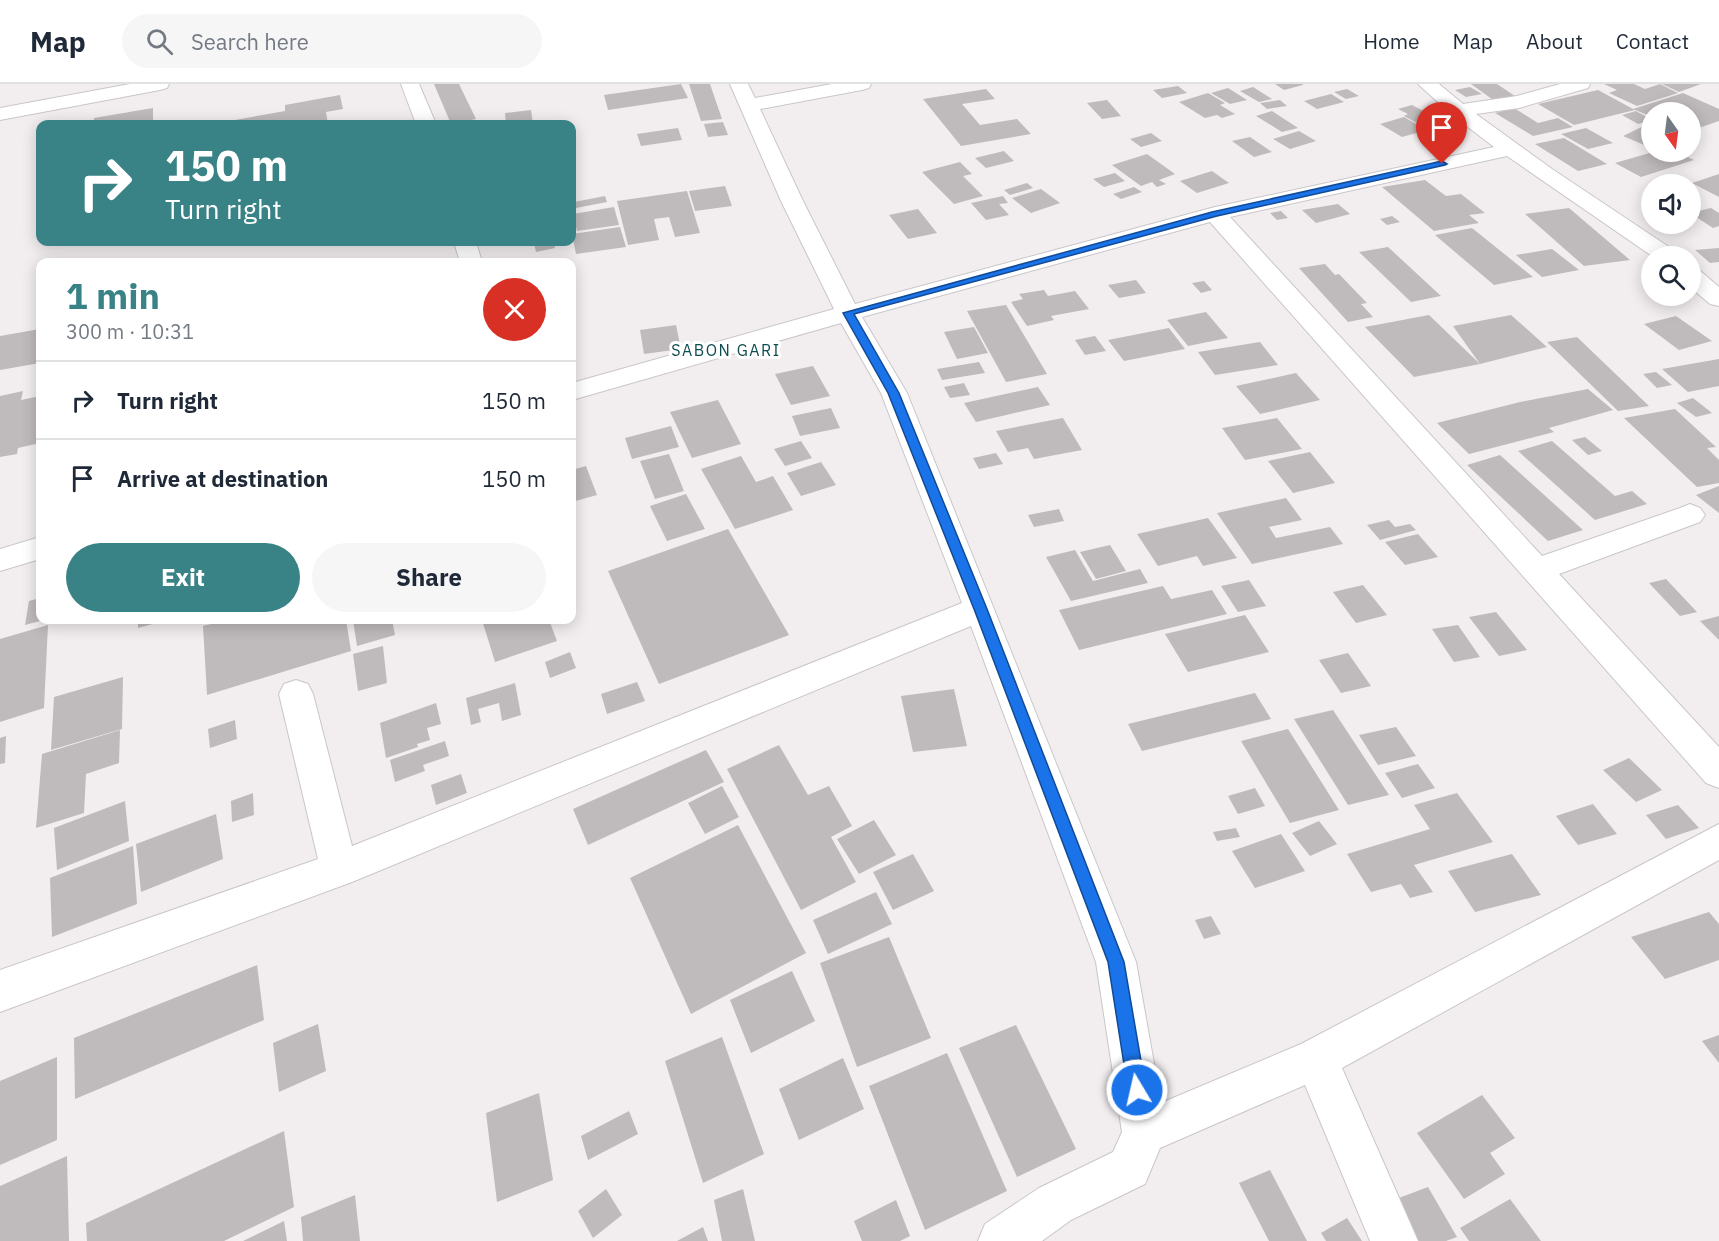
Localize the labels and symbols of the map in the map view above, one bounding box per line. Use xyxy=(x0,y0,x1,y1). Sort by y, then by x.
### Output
pin xyxy=(1416,102,1467,164)
north arrow xyxy=(1641,102,1701,162)
district label: SABON GARI xyxy=(671,340,781,360)
position arrow xyxy=(1105,1058,1169,1122)

